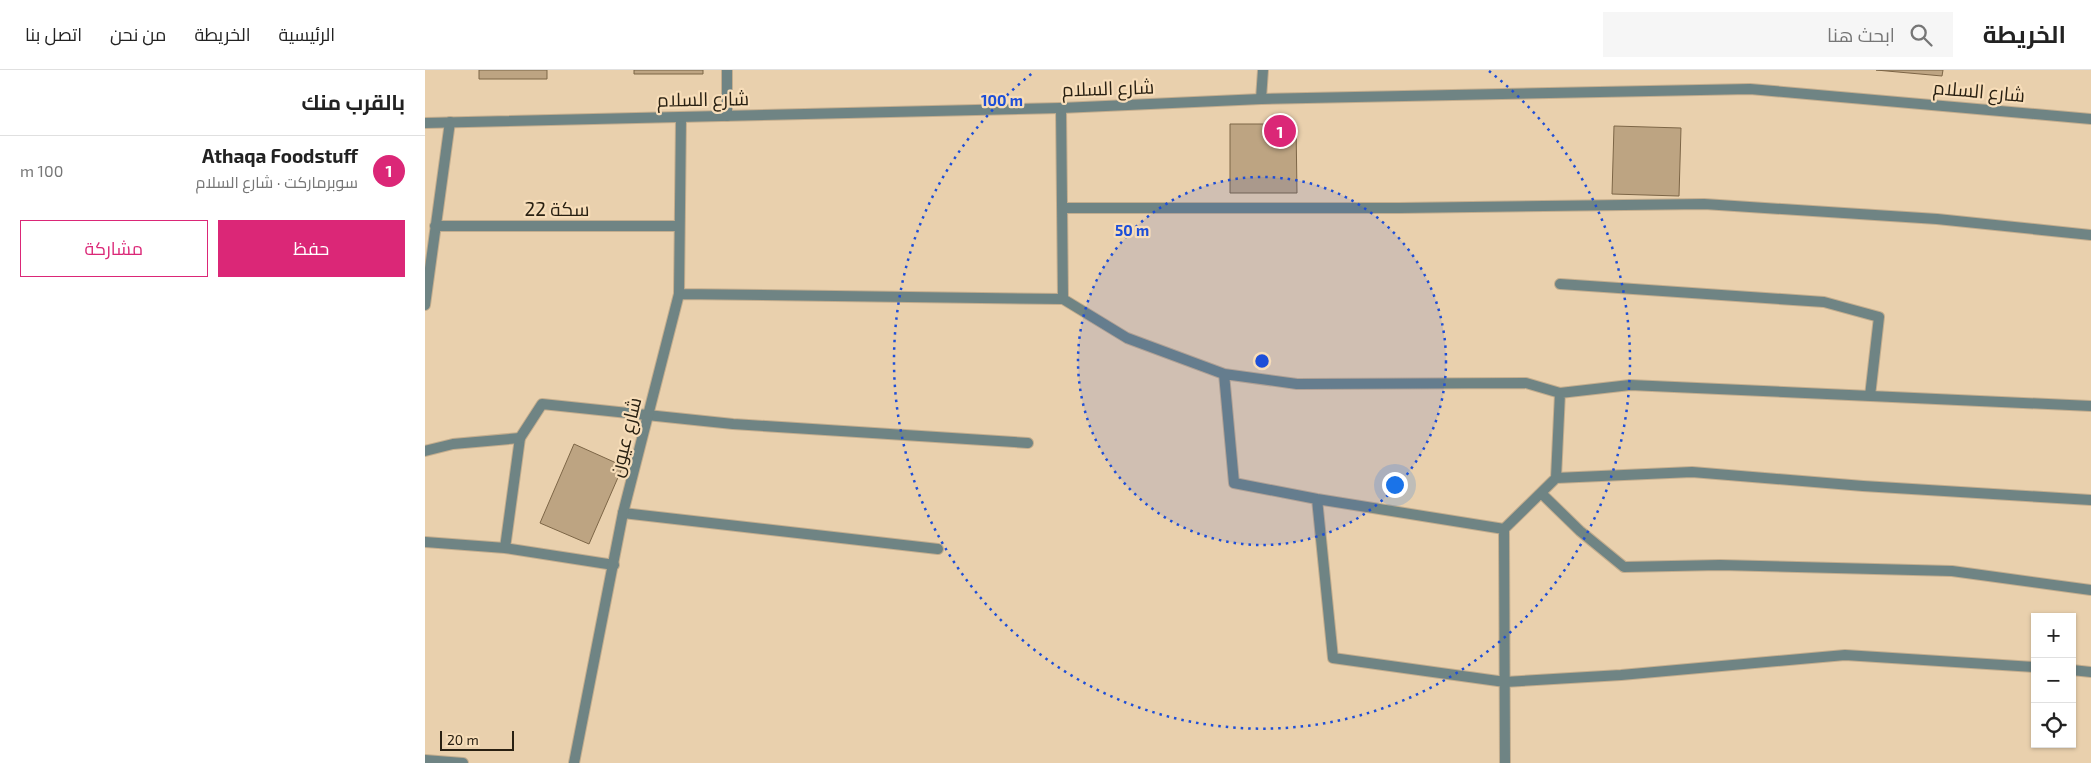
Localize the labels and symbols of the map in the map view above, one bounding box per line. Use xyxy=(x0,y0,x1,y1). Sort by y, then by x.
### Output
street label: شارع السلام xyxy=(1061,74,1155,104)
street label: شارع السلام xyxy=(1932,75,2026,109)
street label: شارع السلام xyxy=(657,86,749,114)
text: 100 m xyxy=(981,91,1023,109)
pin: 1 xyxy=(1264,112,1296,150)
street label: سكة 22 xyxy=(525,197,589,220)
text: 50 m xyxy=(1115,221,1149,239)
centre of rings xyxy=(1253,352,1271,370)
street label: شارع عيون xyxy=(603,395,648,480)
your location xyxy=(1382,472,1408,498)
scale bar xyxy=(440,728,514,751)

